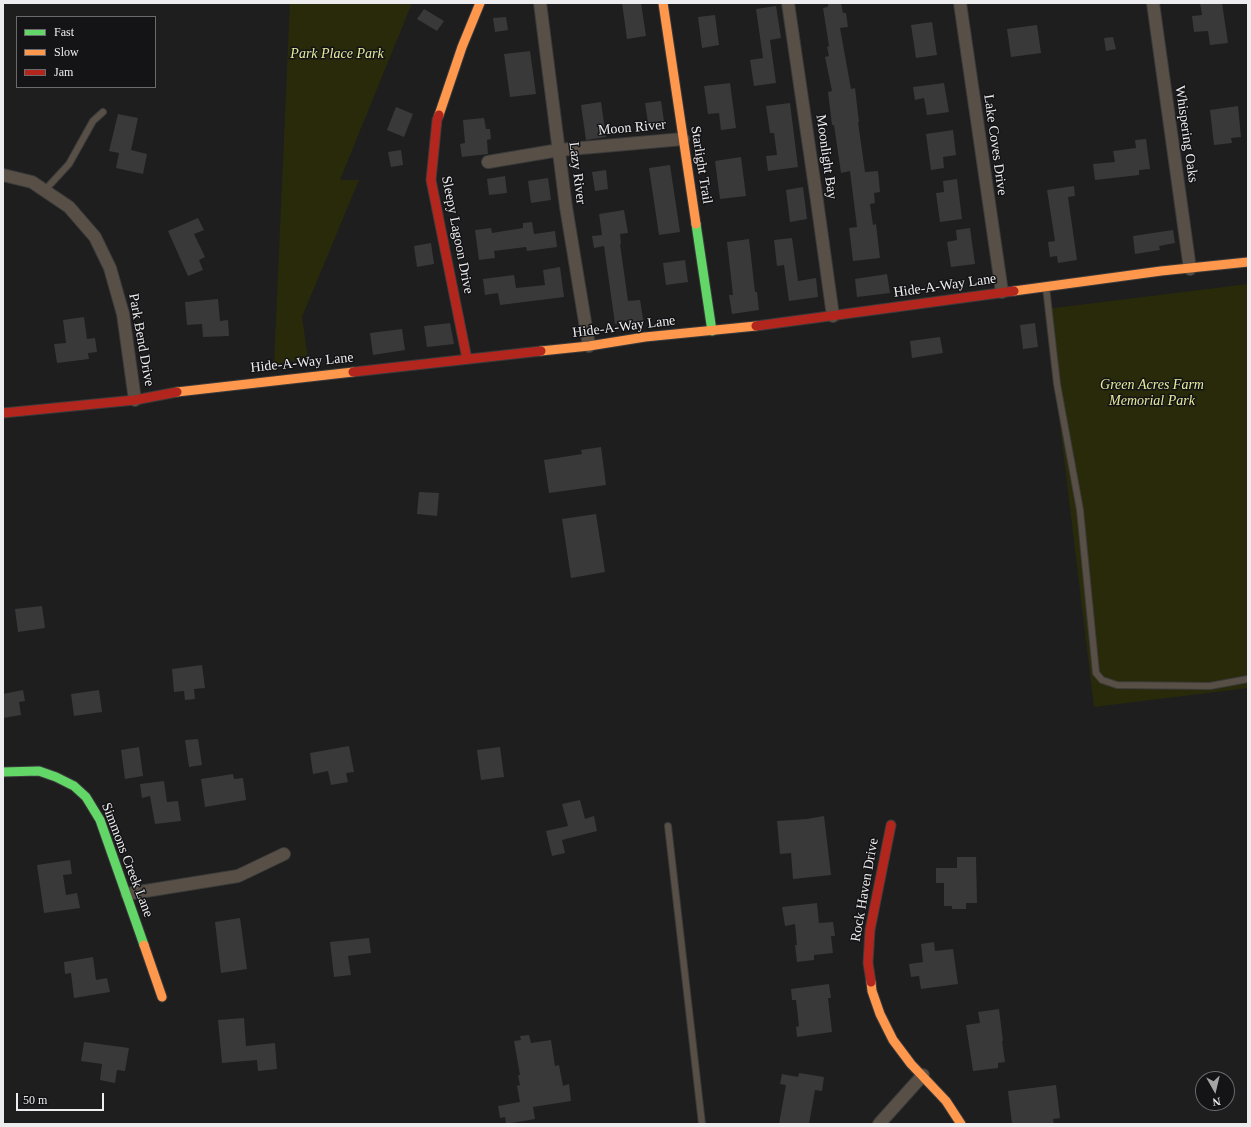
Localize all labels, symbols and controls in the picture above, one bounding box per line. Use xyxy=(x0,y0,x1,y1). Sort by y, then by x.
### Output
legend xyxy=(16,16,156,88)
text: Fast xyxy=(54,25,74,39)
text: Slow xyxy=(54,45,79,59)
park label: Park Place Park xyxy=(290,46,384,62)
text: Jam xyxy=(54,65,73,79)
street label: Whispering Oaks xyxy=(1171,85,1201,183)
street label: Lake Coves Drive xyxy=(980,93,1010,197)
street label: Moonlight Bay xyxy=(812,114,840,200)
street label: Moon River xyxy=(597,117,667,139)
street label: Starlight Trail xyxy=(687,125,715,205)
street label: Lazy River xyxy=(565,141,589,205)
street label: Sleepy Lagoon Drive xyxy=(437,175,477,295)
street label: Hide-A-Way Lane xyxy=(893,270,997,302)
street label: Park Bend Drive xyxy=(125,292,157,388)
street label: Hide-A-Way Lane xyxy=(572,312,676,342)
street label: Hide-A-Way Lane xyxy=(250,349,354,377)
park label: Green Acres Farm Memorial Park xyxy=(1100,377,1204,410)
street label: Simmons Creek Lane xyxy=(97,800,157,920)
street label: Rock Haven Drive xyxy=(848,837,882,943)
north arrow xyxy=(1195,1071,1235,1111)
scale bar xyxy=(18,1085,106,1111)
text: 50 m xyxy=(23,1093,47,1107)
text: N xyxy=(1212,1095,1221,1108)

